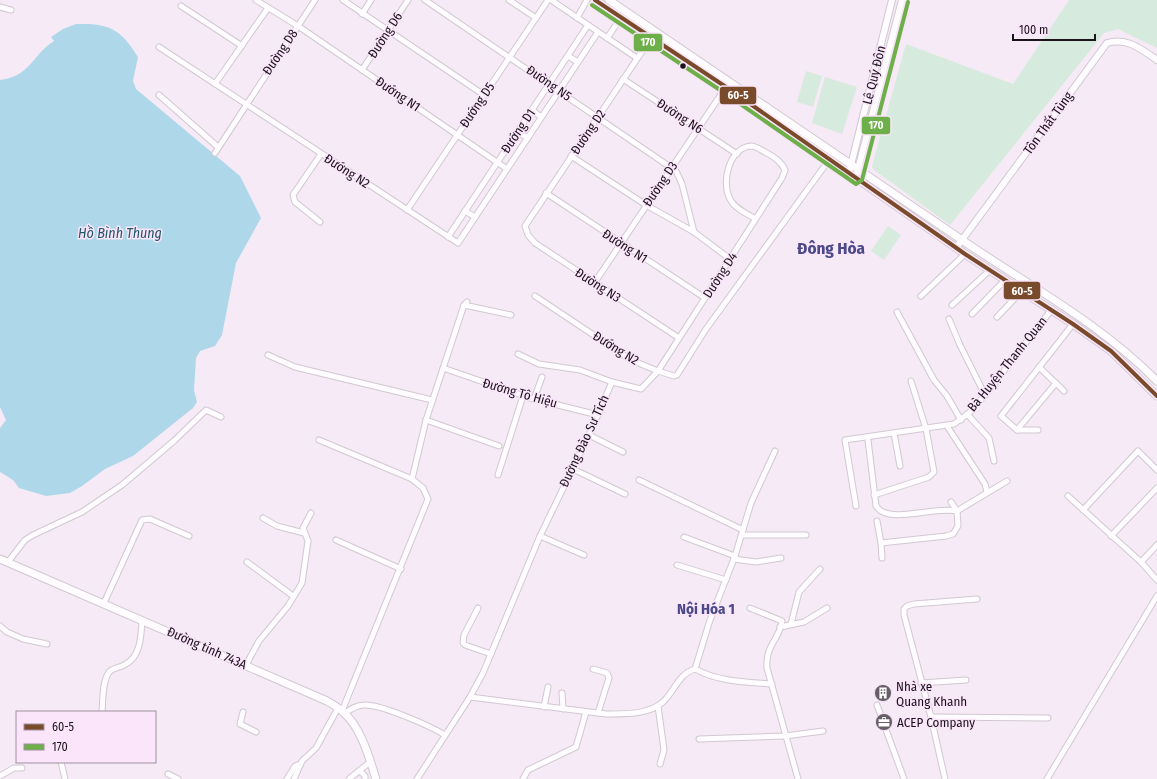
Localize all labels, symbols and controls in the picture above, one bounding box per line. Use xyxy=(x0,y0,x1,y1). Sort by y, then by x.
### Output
street label: Đường D6 xyxy=(365,9,405,61)
scale bar xyxy=(1013,16,1095,42)
text: 100 m xyxy=(1019,23,1048,37)
street label: Đường D8 xyxy=(259,26,301,78)
line badge: 170 xyxy=(633,33,663,52)
text: 170 xyxy=(640,36,656,49)
street label: Lê Quý Đôn xyxy=(859,44,889,106)
unlabelled marker xyxy=(678,61,688,71)
street label: Đường N5 xyxy=(524,62,574,104)
street label: Đướng N1 xyxy=(373,74,423,114)
street label: Đướng D5 xyxy=(456,80,498,130)
line badge: 60-5 xyxy=(719,86,757,105)
street label: Tôn Thất Tùng xyxy=(1020,88,1076,157)
text: 60-5 xyxy=(727,89,749,102)
street label: Đường N6 xyxy=(654,96,706,136)
street label: Đướng D1 xyxy=(498,106,538,156)
street label: Đường D2 xyxy=(568,107,609,157)
line badge: 170 xyxy=(861,116,891,135)
text: 170 xyxy=(868,119,884,132)
street label: Đướng N2 xyxy=(321,151,373,191)
street label: Đường D3 xyxy=(640,159,681,209)
water label: Hồ Bình Thung xyxy=(78,224,162,242)
street label: Đường N1 xyxy=(600,226,650,266)
district label: Đông Hòa xyxy=(797,238,866,259)
street label: Dường D4 xyxy=(700,249,740,301)
street label: Đường N3 xyxy=(572,265,624,305)
line badge: 60-5 xyxy=(1003,281,1041,300)
text: 60-5 xyxy=(1011,285,1033,298)
street label: Bà Huyện Thanh Quan xyxy=(964,314,1050,414)
street label: Đướng N2 xyxy=(590,328,642,368)
street label: Đường Tô Hiệu xyxy=(481,375,559,411)
street label: Đường Đào Sư Tích xyxy=(556,393,612,489)
district label: Nội Hóa 1 xyxy=(677,600,735,618)
street label: Đường tỉnh 743A xyxy=(165,624,249,672)
place label: Nhà xe Quang Khanh xyxy=(896,679,967,709)
building icon: Nhà xe Quang Khanh xyxy=(873,683,893,703)
legend xyxy=(16,711,156,763)
office icon: ACEP Company xyxy=(874,712,894,732)
place label: ACEP Company xyxy=(897,715,975,730)
text: 60-5 xyxy=(52,720,75,734)
text: 170 xyxy=(52,740,68,754)

